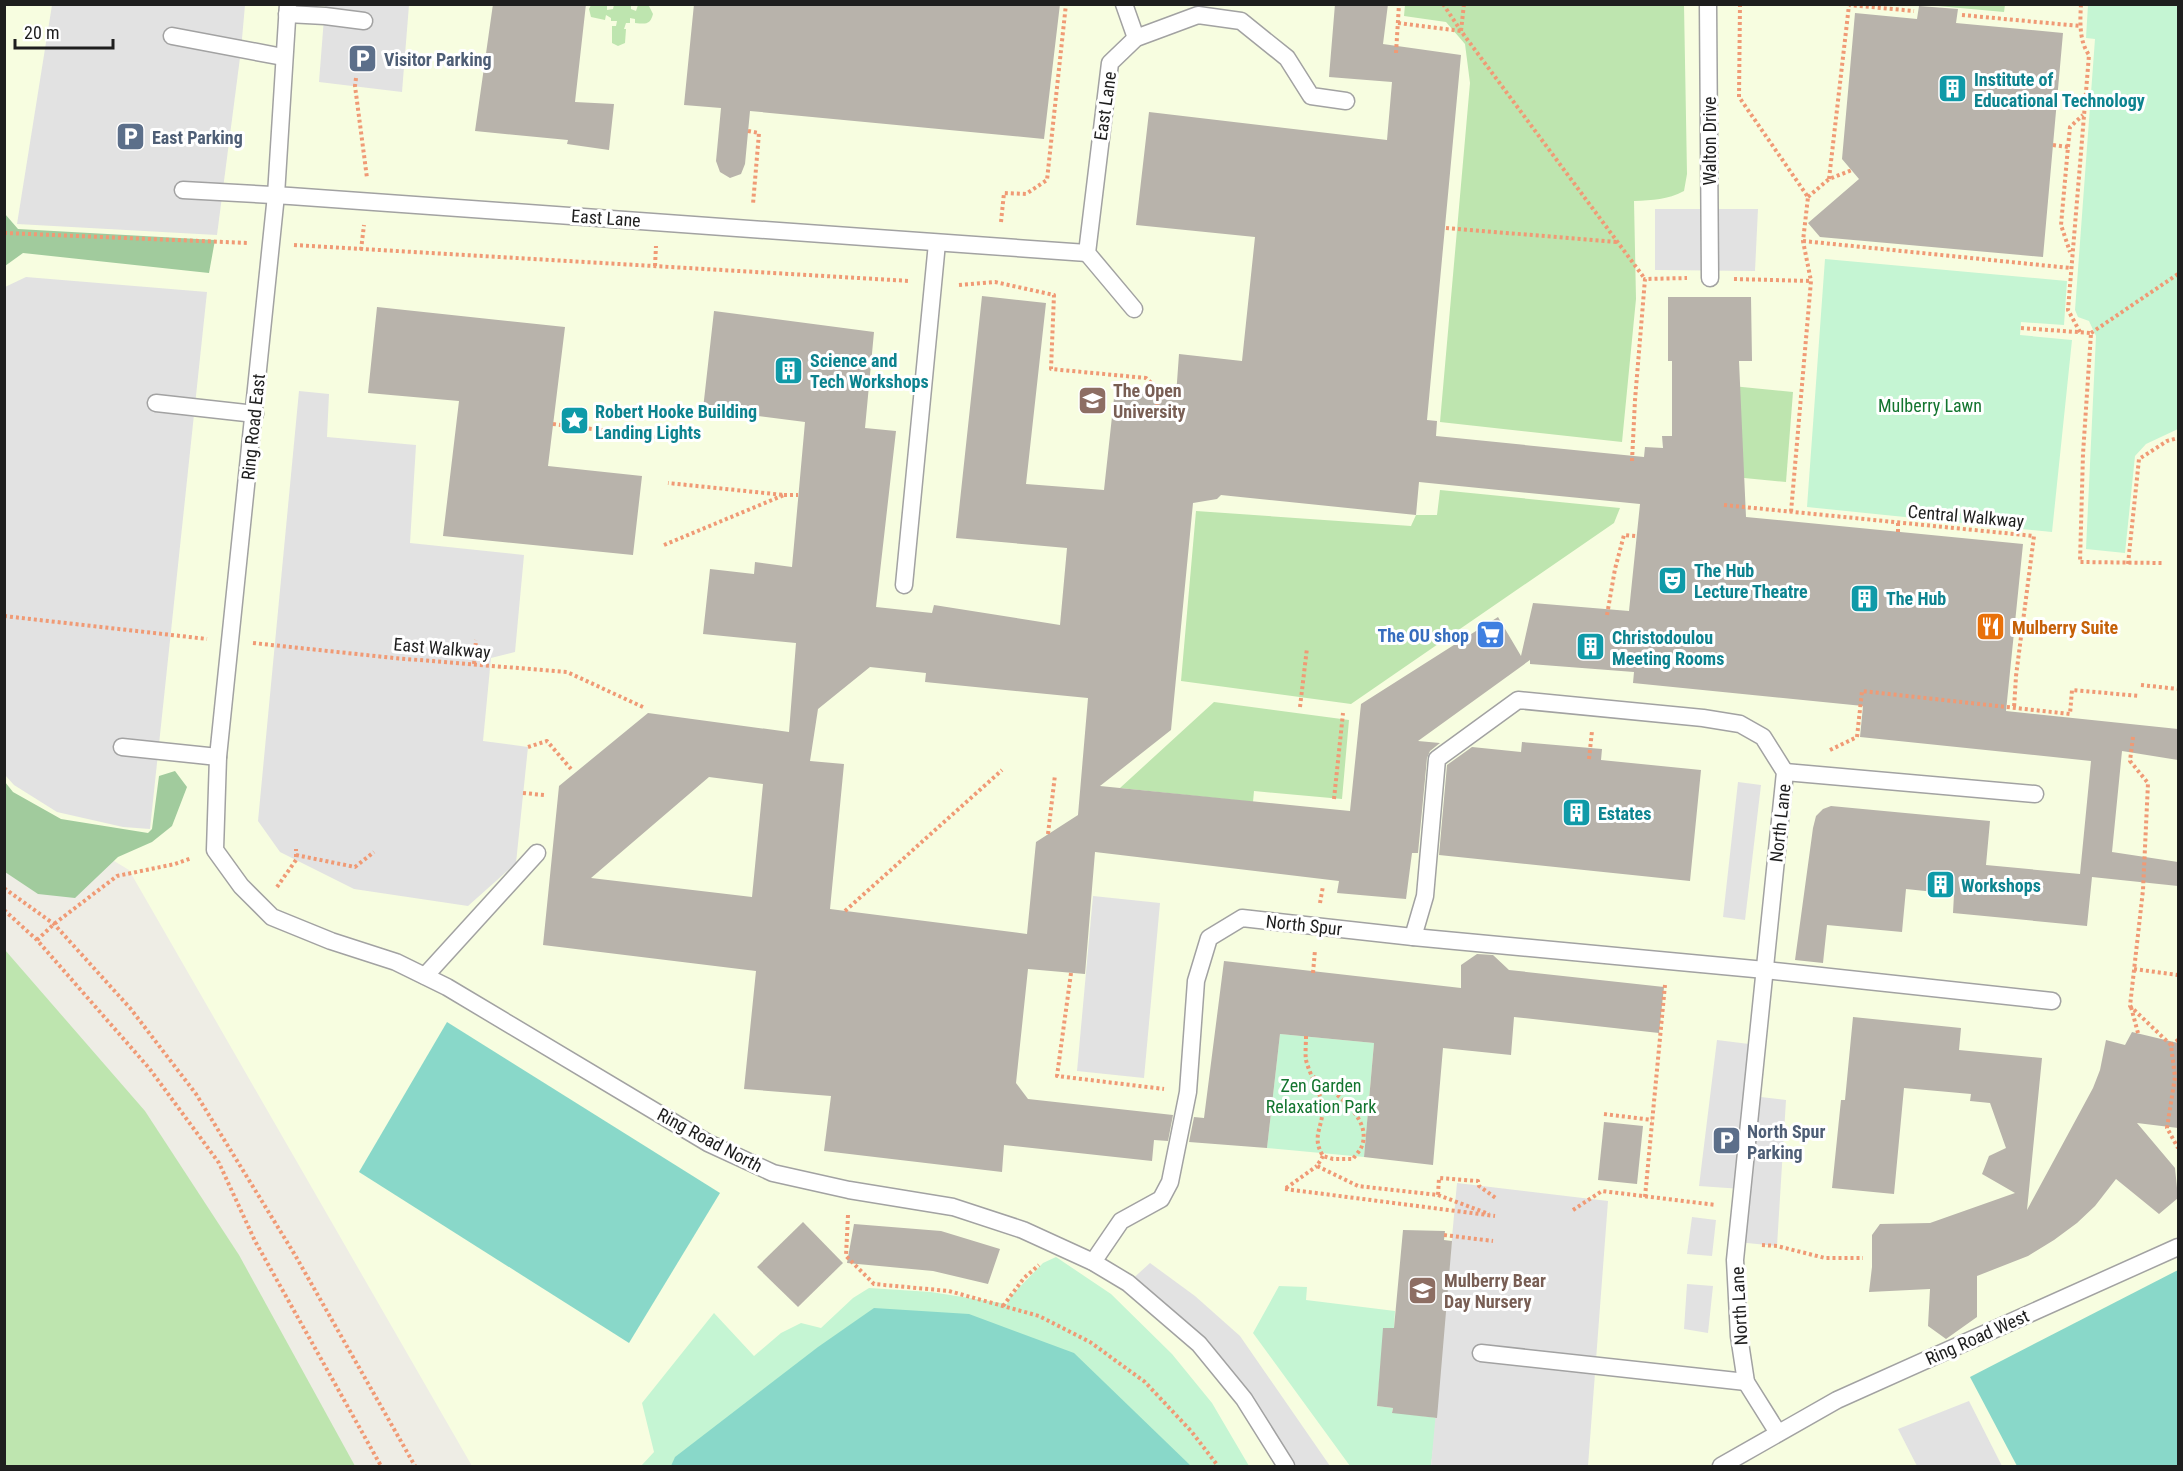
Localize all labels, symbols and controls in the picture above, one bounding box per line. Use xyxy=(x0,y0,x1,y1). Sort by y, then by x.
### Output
scale bar xyxy=(15,12,112,50)
text: 20 m xyxy=(24,22,59,43)
parking icon: Visitor Parking xyxy=(347,43,379,75)
place label: Visitor Parking xyxy=(384,49,492,70)
place label: Institute of Educational Technology xyxy=(1974,69,2145,111)
street label: East Lane xyxy=(1090,70,1120,142)
building icon: Institute of Educational Technology xyxy=(1937,73,1969,105)
street label: Walton Drive xyxy=(1699,96,1720,186)
parking icon: East Parking xyxy=(115,121,147,153)
place label: East Parking xyxy=(152,127,243,148)
street label: East Lane xyxy=(571,205,641,231)
place label: Science and Tech Workshops xyxy=(810,350,929,392)
building icon: Science and Tech Workshops xyxy=(773,354,805,386)
street label: Ring Road East xyxy=(237,373,269,481)
place label: The Open University xyxy=(1113,380,1185,422)
school or university icon: The Open University xyxy=(1076,384,1108,416)
park label: Mulberry Lawn xyxy=(1878,395,1982,416)
place label: Robert Hooke Building Landing Lights xyxy=(595,401,757,443)
place icon: Robert Hooke Building Landing Lights xyxy=(558,405,590,437)
street label: Central Walkway xyxy=(1907,500,2026,532)
place label: The Hub Lecture Theatre xyxy=(1694,560,1808,602)
theatre icon: The Hub Lecture Theatre xyxy=(1657,564,1689,596)
building icon: The Hub xyxy=(1849,582,1881,614)
place label: The Hub xyxy=(1886,588,1946,609)
restaurant icon: Mulberry Suite xyxy=(1975,611,2007,643)
place label: Mulberry Suite xyxy=(2012,617,2118,638)
supermarket icon: The OU shop xyxy=(1474,619,1506,651)
place label: The OU shop xyxy=(1377,625,1469,646)
place label: Christodoulou Meeting Rooms xyxy=(1612,627,1724,669)
building icon: Christodoulou Meeting Rooms xyxy=(1575,631,1607,663)
street label: East Walkway xyxy=(393,633,492,663)
street label: North Lane xyxy=(1765,783,1795,863)
building icon: Estates xyxy=(1561,797,1593,829)
place label: Estates xyxy=(1598,803,1651,824)
building icon: Workshops xyxy=(1924,869,1956,901)
place label: Workshops xyxy=(1961,875,2041,896)
street label: North Spur xyxy=(1265,911,1344,940)
park label: Zen Garden Relaxation Park xyxy=(1266,1075,1376,1117)
street label: Ring Road North xyxy=(654,1104,766,1176)
place label: North Spur Parking xyxy=(1747,1121,1825,1163)
parking icon: North Spur Parking xyxy=(1710,1125,1742,1157)
street label: North Lane xyxy=(1726,1266,1752,1346)
place label: Mulberry Bear Day Nursery xyxy=(1444,1270,1546,1312)
school or university icon: Mulberry Bear Day Nursery xyxy=(1407,1274,1439,1306)
street label: Ring Road West xyxy=(1922,1305,2032,1369)

